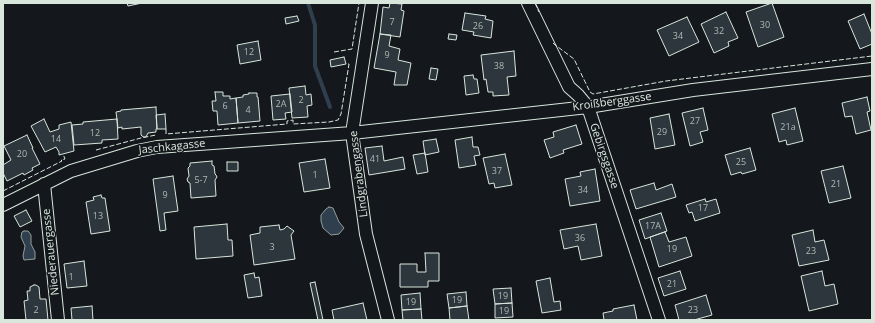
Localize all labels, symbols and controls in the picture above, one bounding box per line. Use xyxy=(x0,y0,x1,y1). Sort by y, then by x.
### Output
house number: 7 xyxy=(389,17,395,27)
house number: 30 xyxy=(760,20,770,30)
house number: 26 xyxy=(473,21,483,31)
house number: 32 xyxy=(714,26,724,36)
house number: 34 xyxy=(673,31,683,41)
house number: 12 xyxy=(244,47,254,57)
house number: 9 xyxy=(384,50,390,60)
house number: 38 xyxy=(494,61,504,71)
street label: Kroißberggasse xyxy=(572,90,652,114)
house number: 2 xyxy=(298,95,304,105)
house number: 2A xyxy=(276,99,286,109)
house number: 6 xyxy=(222,101,228,111)
house number: 4 xyxy=(245,105,251,115)
house number: 27 xyxy=(690,116,700,126)
street label: Gebirgsgasse xyxy=(587,122,621,190)
house number: 21a xyxy=(780,122,796,132)
house number: 29 xyxy=(657,127,667,137)
house number: 12 xyxy=(90,128,100,138)
street label: Lindgrabengasse xyxy=(347,130,371,218)
house number: 14 xyxy=(51,134,61,144)
street label: Jaschkagasse xyxy=(138,137,206,157)
house number: 20 xyxy=(17,149,27,159)
house number: 41 xyxy=(370,154,380,164)
house number: 25 xyxy=(736,157,746,167)
house number: 37 xyxy=(492,166,502,176)
house number: 1 xyxy=(312,170,318,180)
house number: 5-7 xyxy=(194,175,208,185)
house number: 21 xyxy=(831,179,841,189)
house number: 34 xyxy=(578,185,588,195)
house number: 9 xyxy=(162,190,168,200)
house number: 17 xyxy=(698,203,708,213)
street label: Niederauergasse xyxy=(40,208,62,296)
house number: 13 xyxy=(93,211,103,221)
house number: 17A xyxy=(645,221,661,231)
house number: 36 xyxy=(575,233,585,243)
house number: 3 xyxy=(269,242,275,252)
house number: 19 xyxy=(667,244,677,254)
house number: 23 xyxy=(806,246,816,256)
house number: 1 xyxy=(68,272,74,282)
house number: 21 xyxy=(667,279,677,289)
house number: 19 xyxy=(498,291,508,301)
house number: 19 xyxy=(452,295,462,305)
house number: 19 xyxy=(406,297,416,307)
house number: 2 xyxy=(33,305,39,315)
house number: 23 xyxy=(688,305,698,315)
house number: 19 xyxy=(499,306,509,316)

